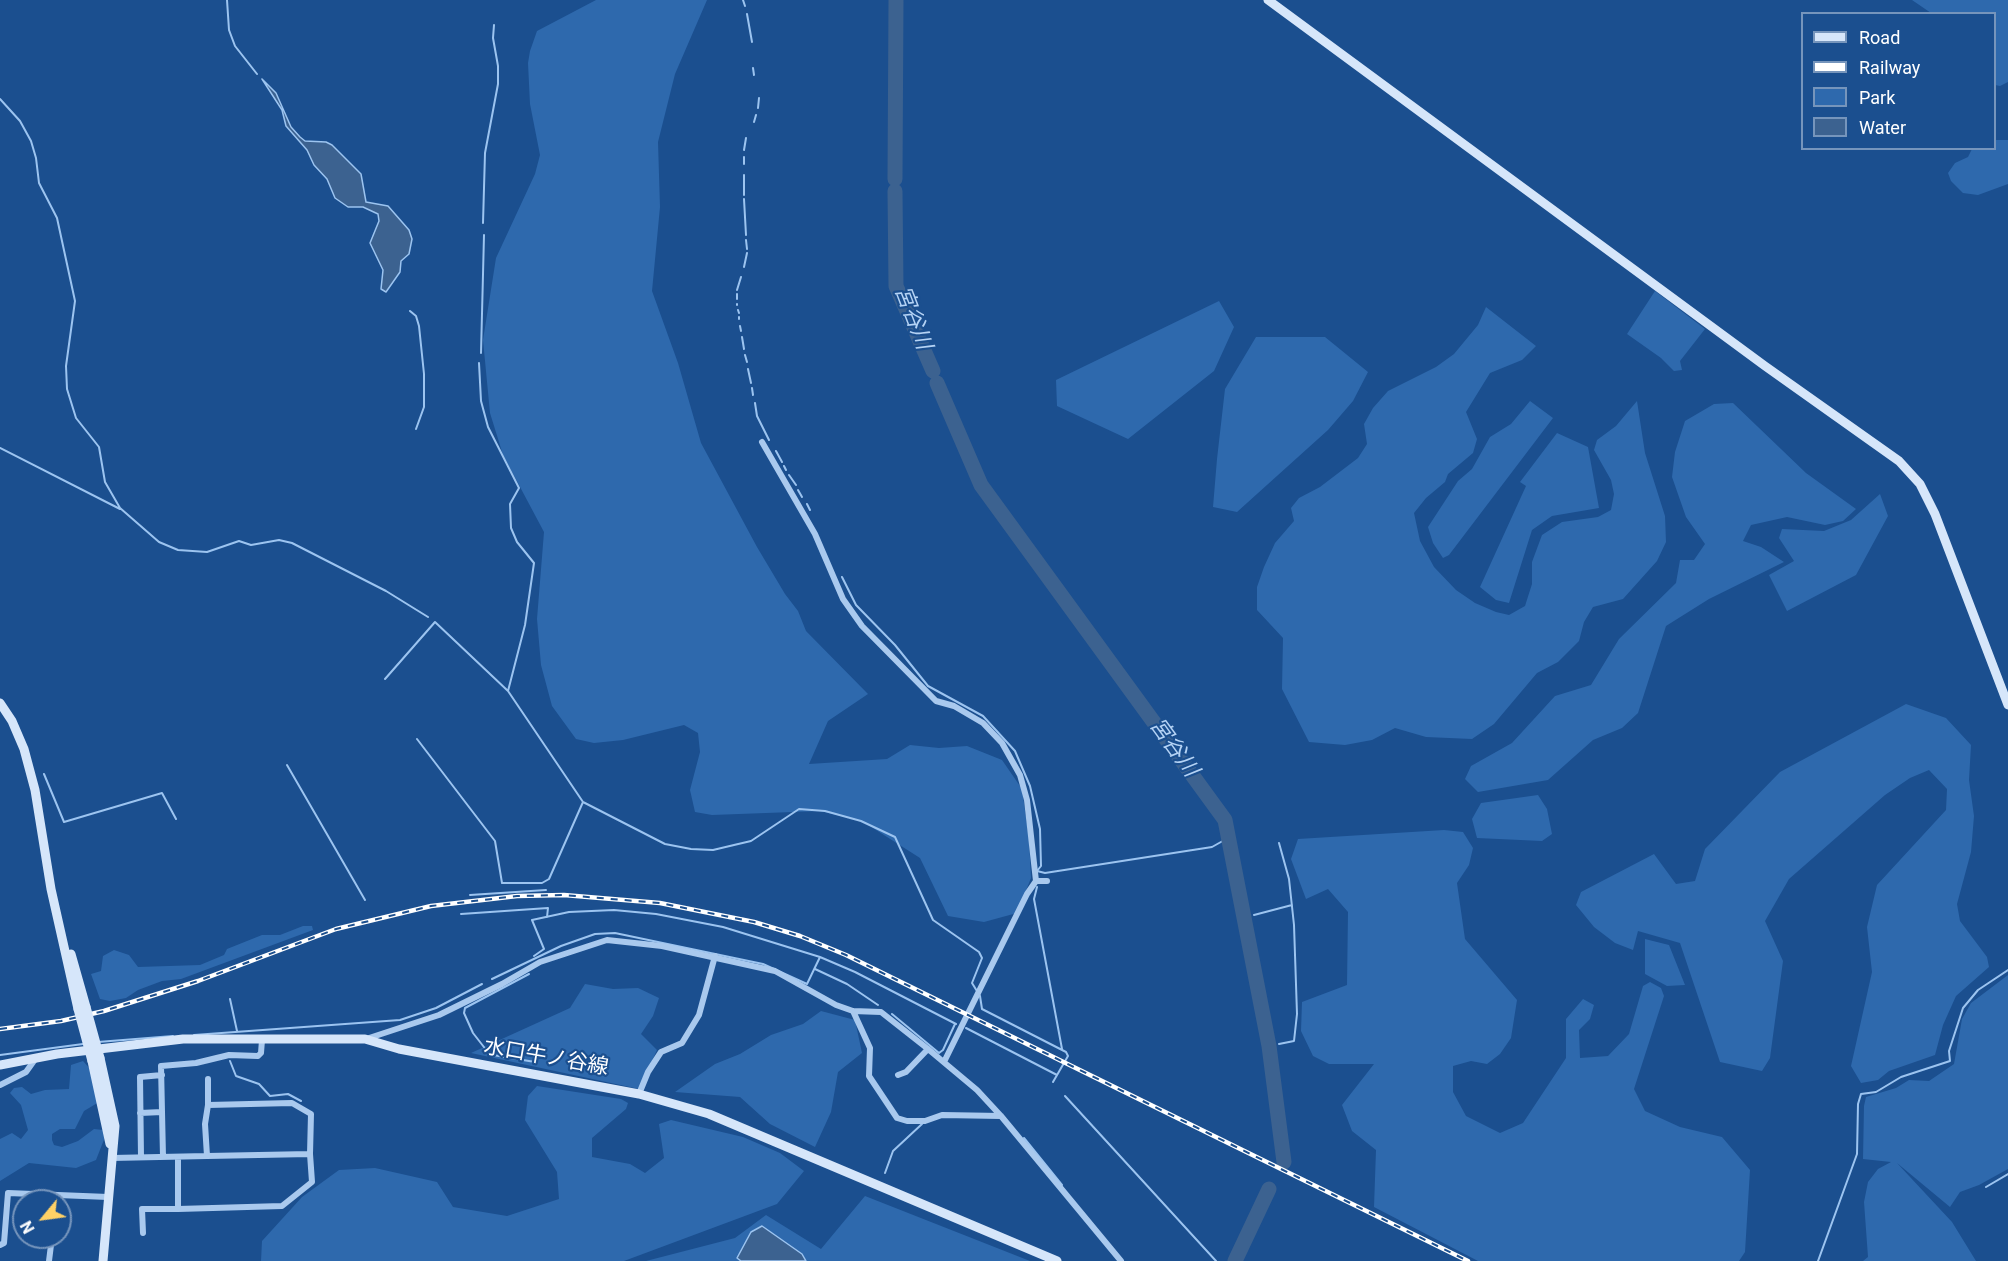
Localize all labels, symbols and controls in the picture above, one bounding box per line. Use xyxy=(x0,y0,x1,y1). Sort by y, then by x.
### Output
legend xyxy=(1801,12,1996,150)
text: Road xyxy=(1859,27,1900,48)
text: Railway xyxy=(1859,57,1920,78)
text: Park xyxy=(1859,87,1895,108)
text: Water xyxy=(1859,117,1906,138)
water label: 宮谷川 xyxy=(888,282,936,354)
water label: 宮谷川 xyxy=(1143,714,1203,782)
street label: 水口牛ノ谷線 xyxy=(482,1035,610,1081)
north arrow xyxy=(12,1189,72,1249)
text: N xyxy=(17,1217,39,1237)

